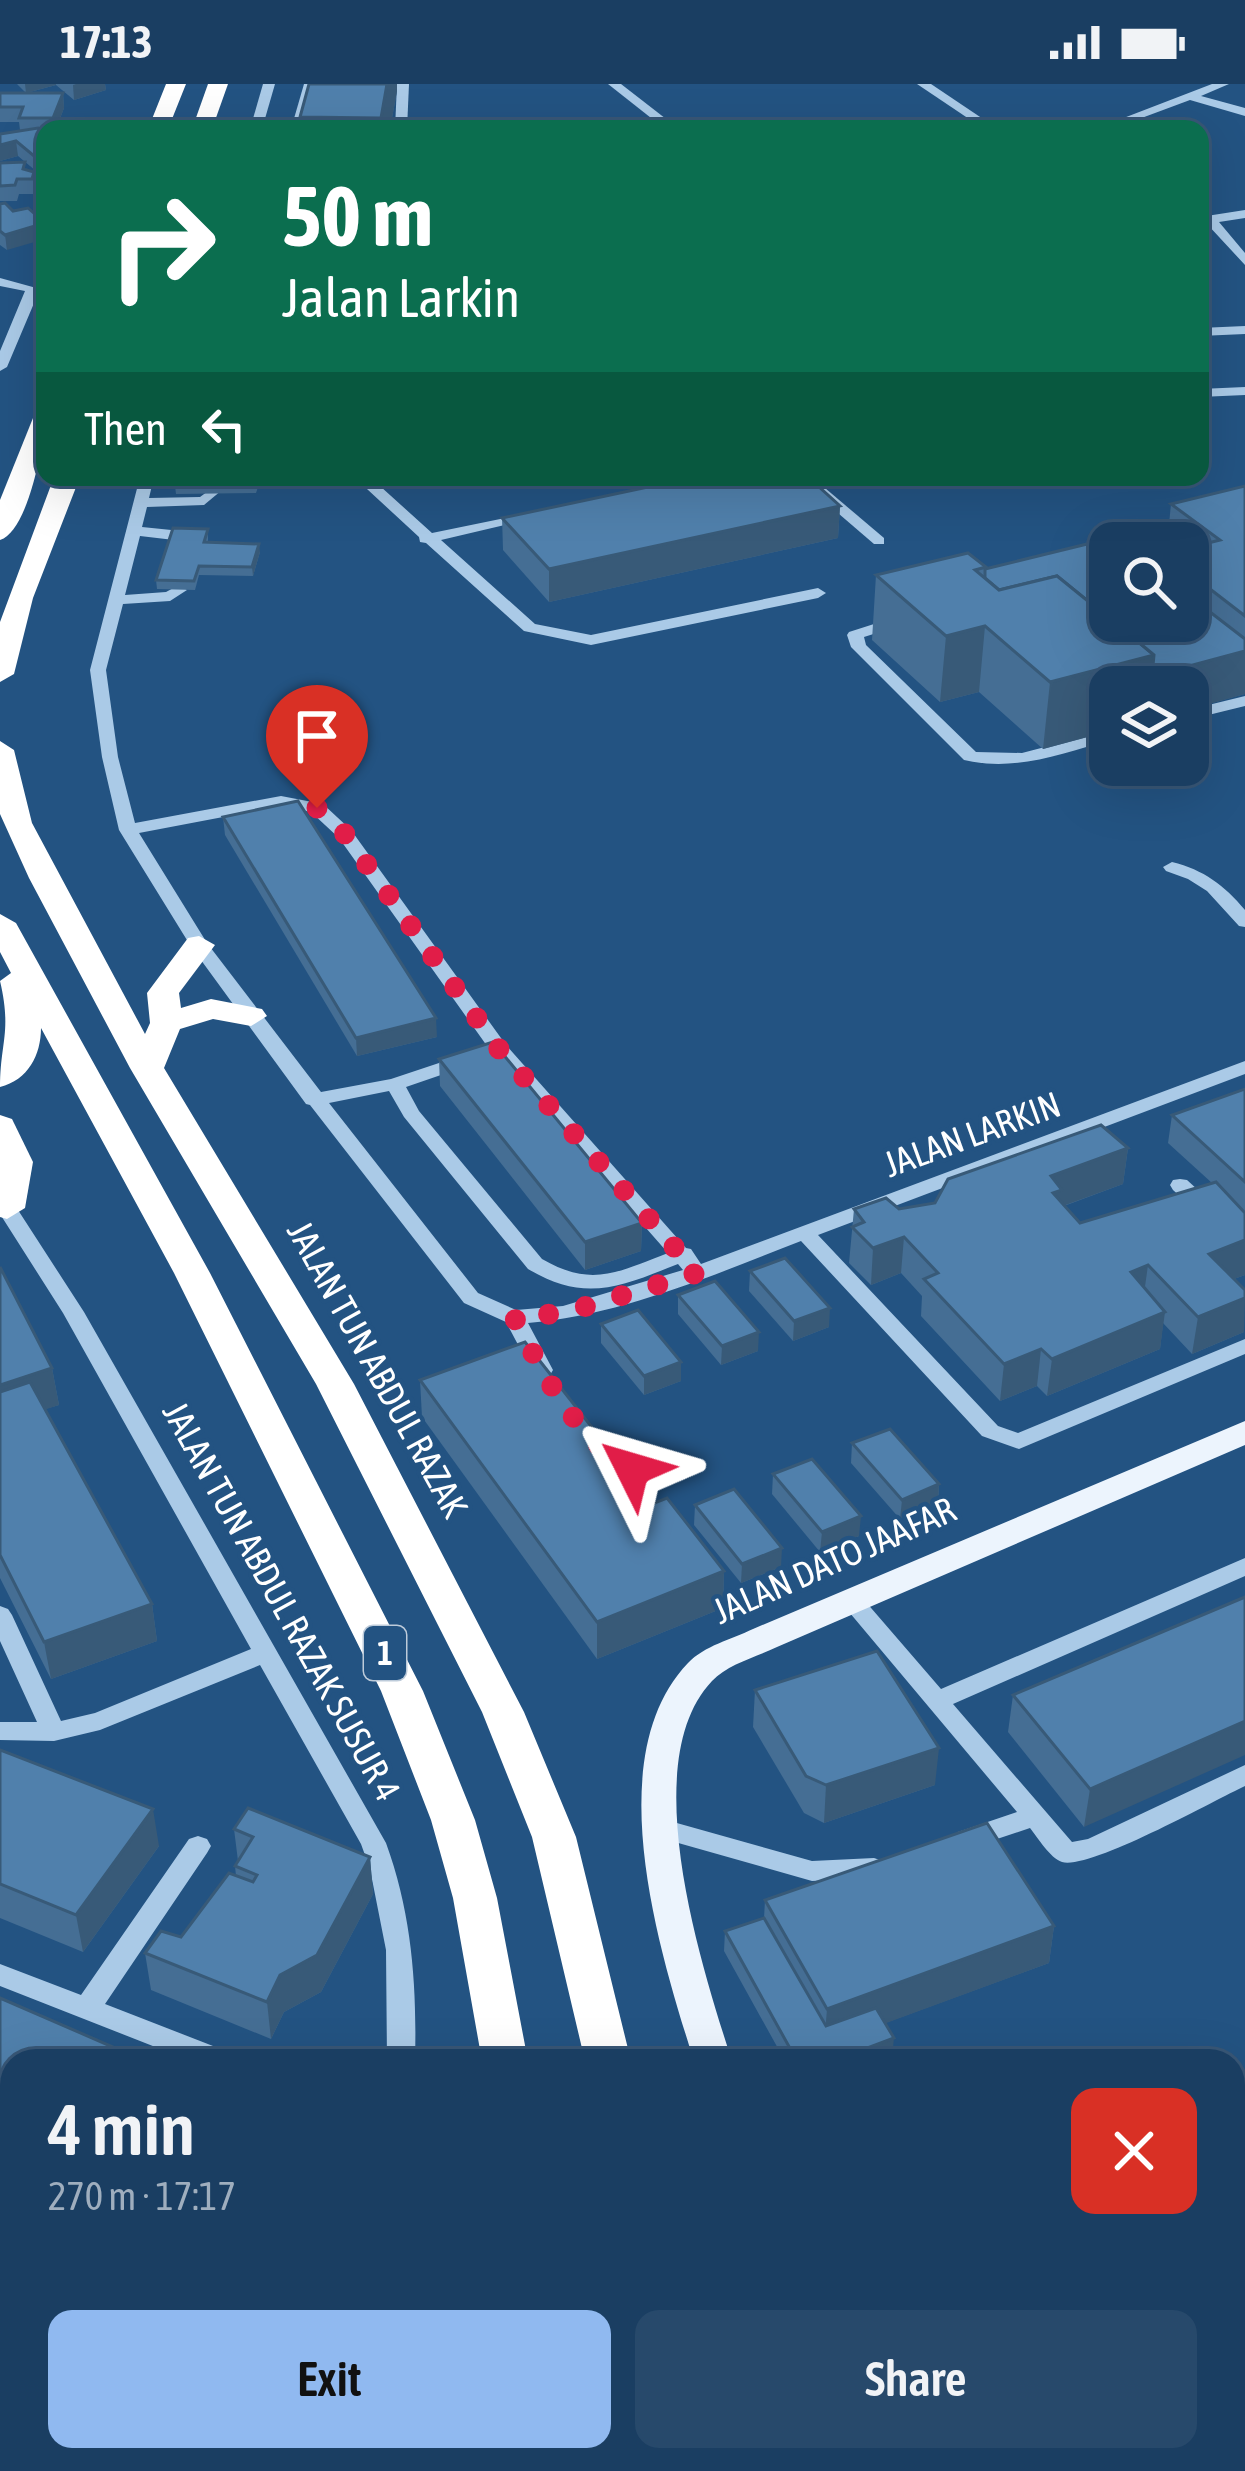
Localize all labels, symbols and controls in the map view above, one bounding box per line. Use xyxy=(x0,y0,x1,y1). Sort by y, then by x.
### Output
text: 17:13 xyxy=(60,16,153,68)
icon: right xyxy=(84,168,240,324)
text: 50 m xyxy=(282,168,433,264)
text: Jalan Larkin xyxy=(282,267,520,328)
icon: left xyxy=(191,396,257,462)
text: Then xyxy=(84,403,167,455)
map controls xyxy=(1089,522,1209,786)
button: search xyxy=(1089,522,1209,642)
button: layers xyxy=(1089,666,1209,786)
pin xyxy=(266,685,368,808)
icon: arrive xyxy=(284,703,350,769)
street label: JALAN LARKIN xyxy=(878,1083,1066,1185)
street label: JALAN TUN ABDUL RAZAK xyxy=(279,1214,477,1525)
street label: JALAN TUN ABDUL RAZAK SUSUR 4 xyxy=(155,1394,409,1808)
position arrow xyxy=(569,1406,695,1532)
street label: JALAN DATO JAAFAR xyxy=(706,1488,962,1632)
road number: 1 xyxy=(364,1626,406,1680)
text: 4 min xyxy=(48,2088,195,2170)
button: close xyxy=(1071,2088,1197,2214)
text: 270 m · 17:17 xyxy=(48,2174,236,2218)
button: Exit xyxy=(48,2310,611,2448)
button: Share xyxy=(635,2310,1197,2448)

